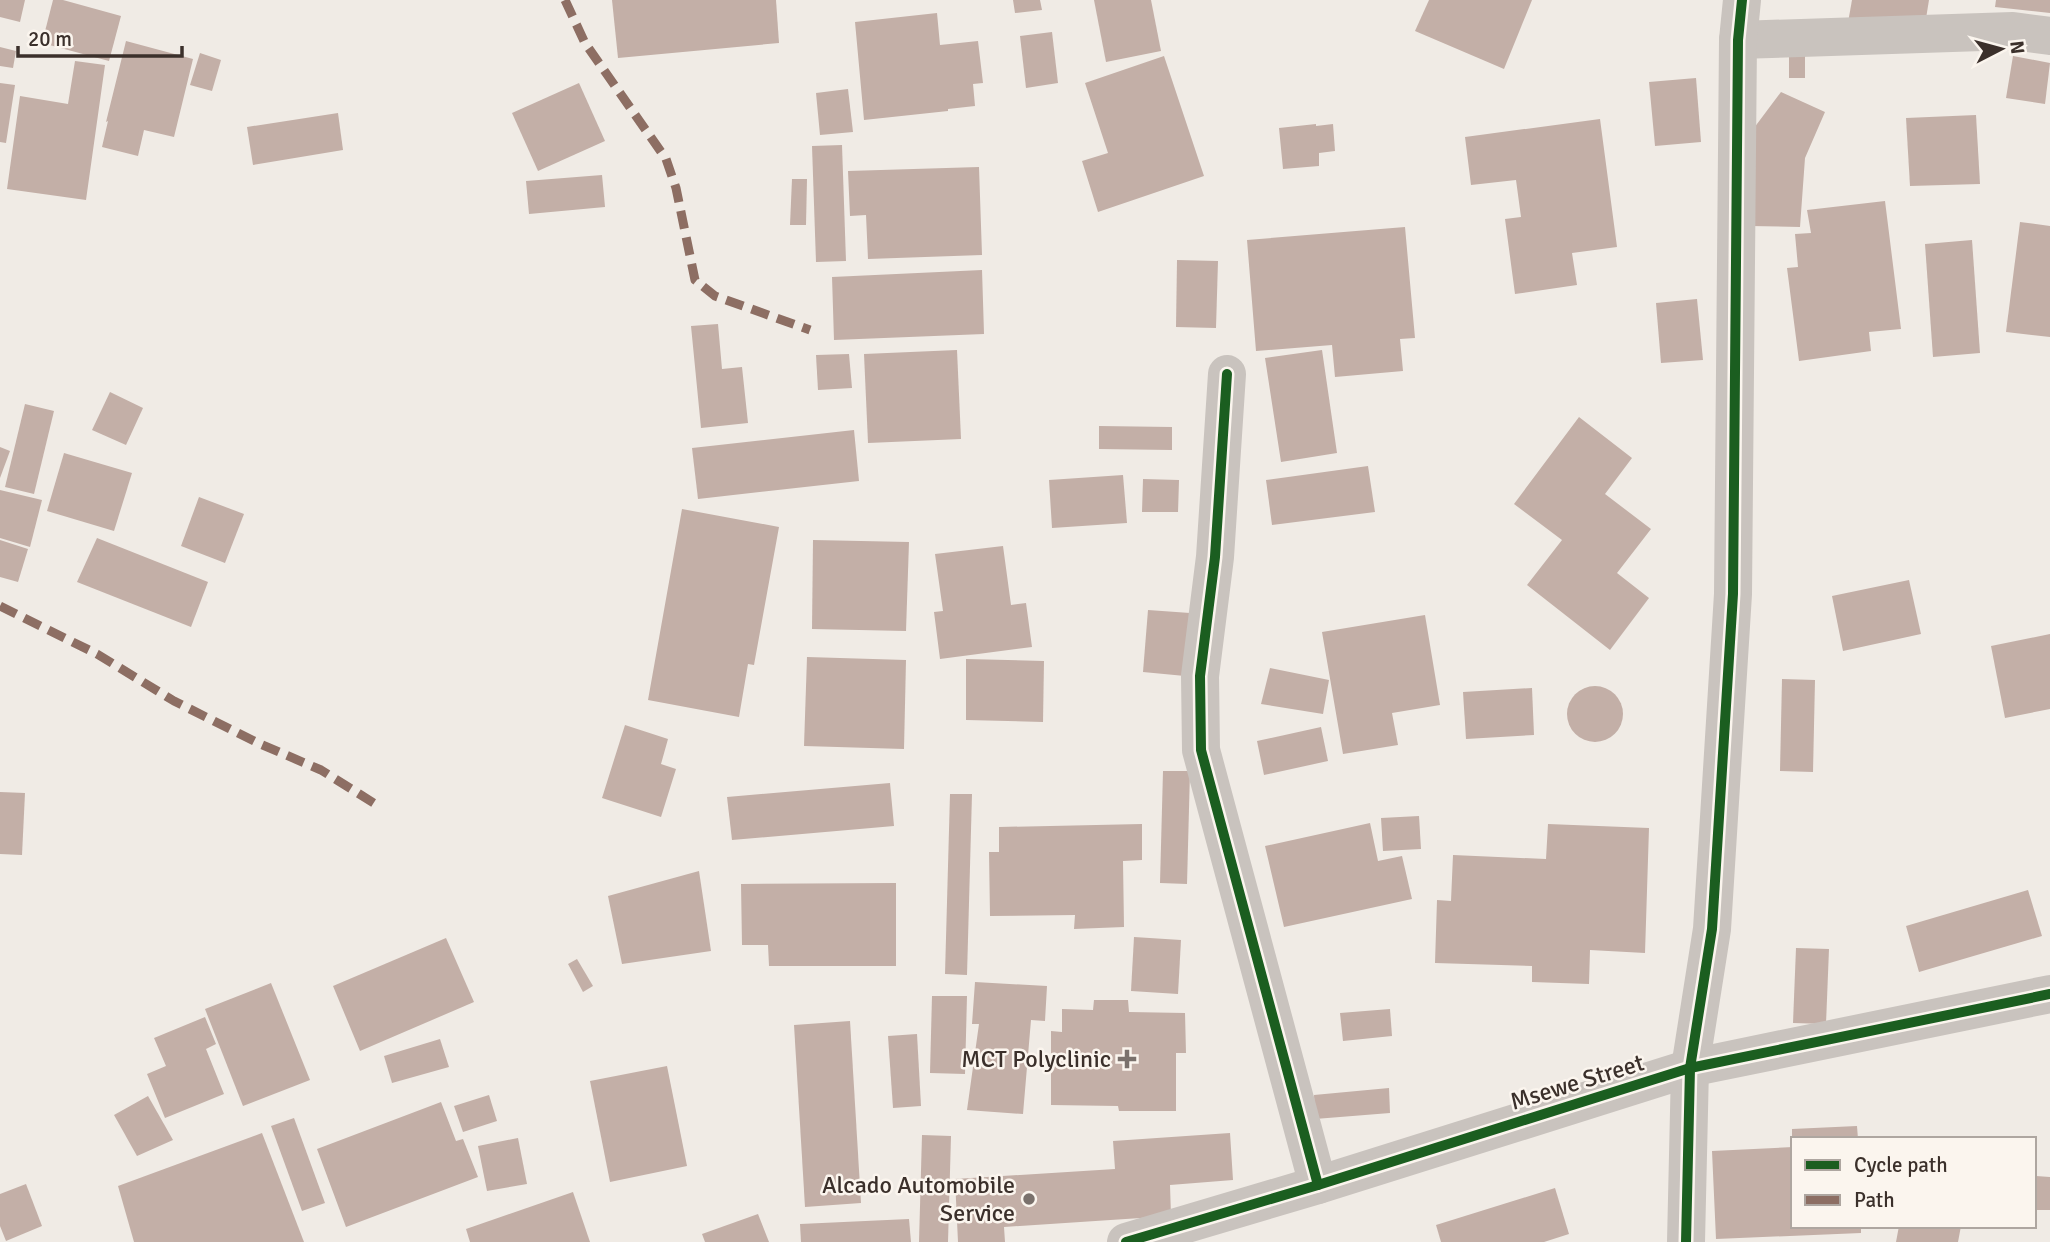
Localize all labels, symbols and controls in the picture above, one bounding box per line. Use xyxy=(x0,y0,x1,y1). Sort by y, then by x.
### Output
scale bar xyxy=(18,14,182,58)
north arrow xyxy=(1966,14,2036,84)
text: 20 m xyxy=(28,26,72,52)
text: N xyxy=(2004,40,2030,55)
place label: MCT Polyclinic xyxy=(961,1044,1111,1074)
street label: Msewe Street xyxy=(1506,1047,1648,1117)
marker: MCT Polyclinic xyxy=(1117,1049,1137,1069)
legend xyxy=(1791,1137,2036,1228)
text: Cycle path xyxy=(1854,1152,1948,1178)
place label: Alcado Automobile Service xyxy=(822,1170,1015,1228)
text: Path xyxy=(1854,1187,1895,1213)
marker: Alcado Automobile Service xyxy=(1021,1191,1037,1207)

